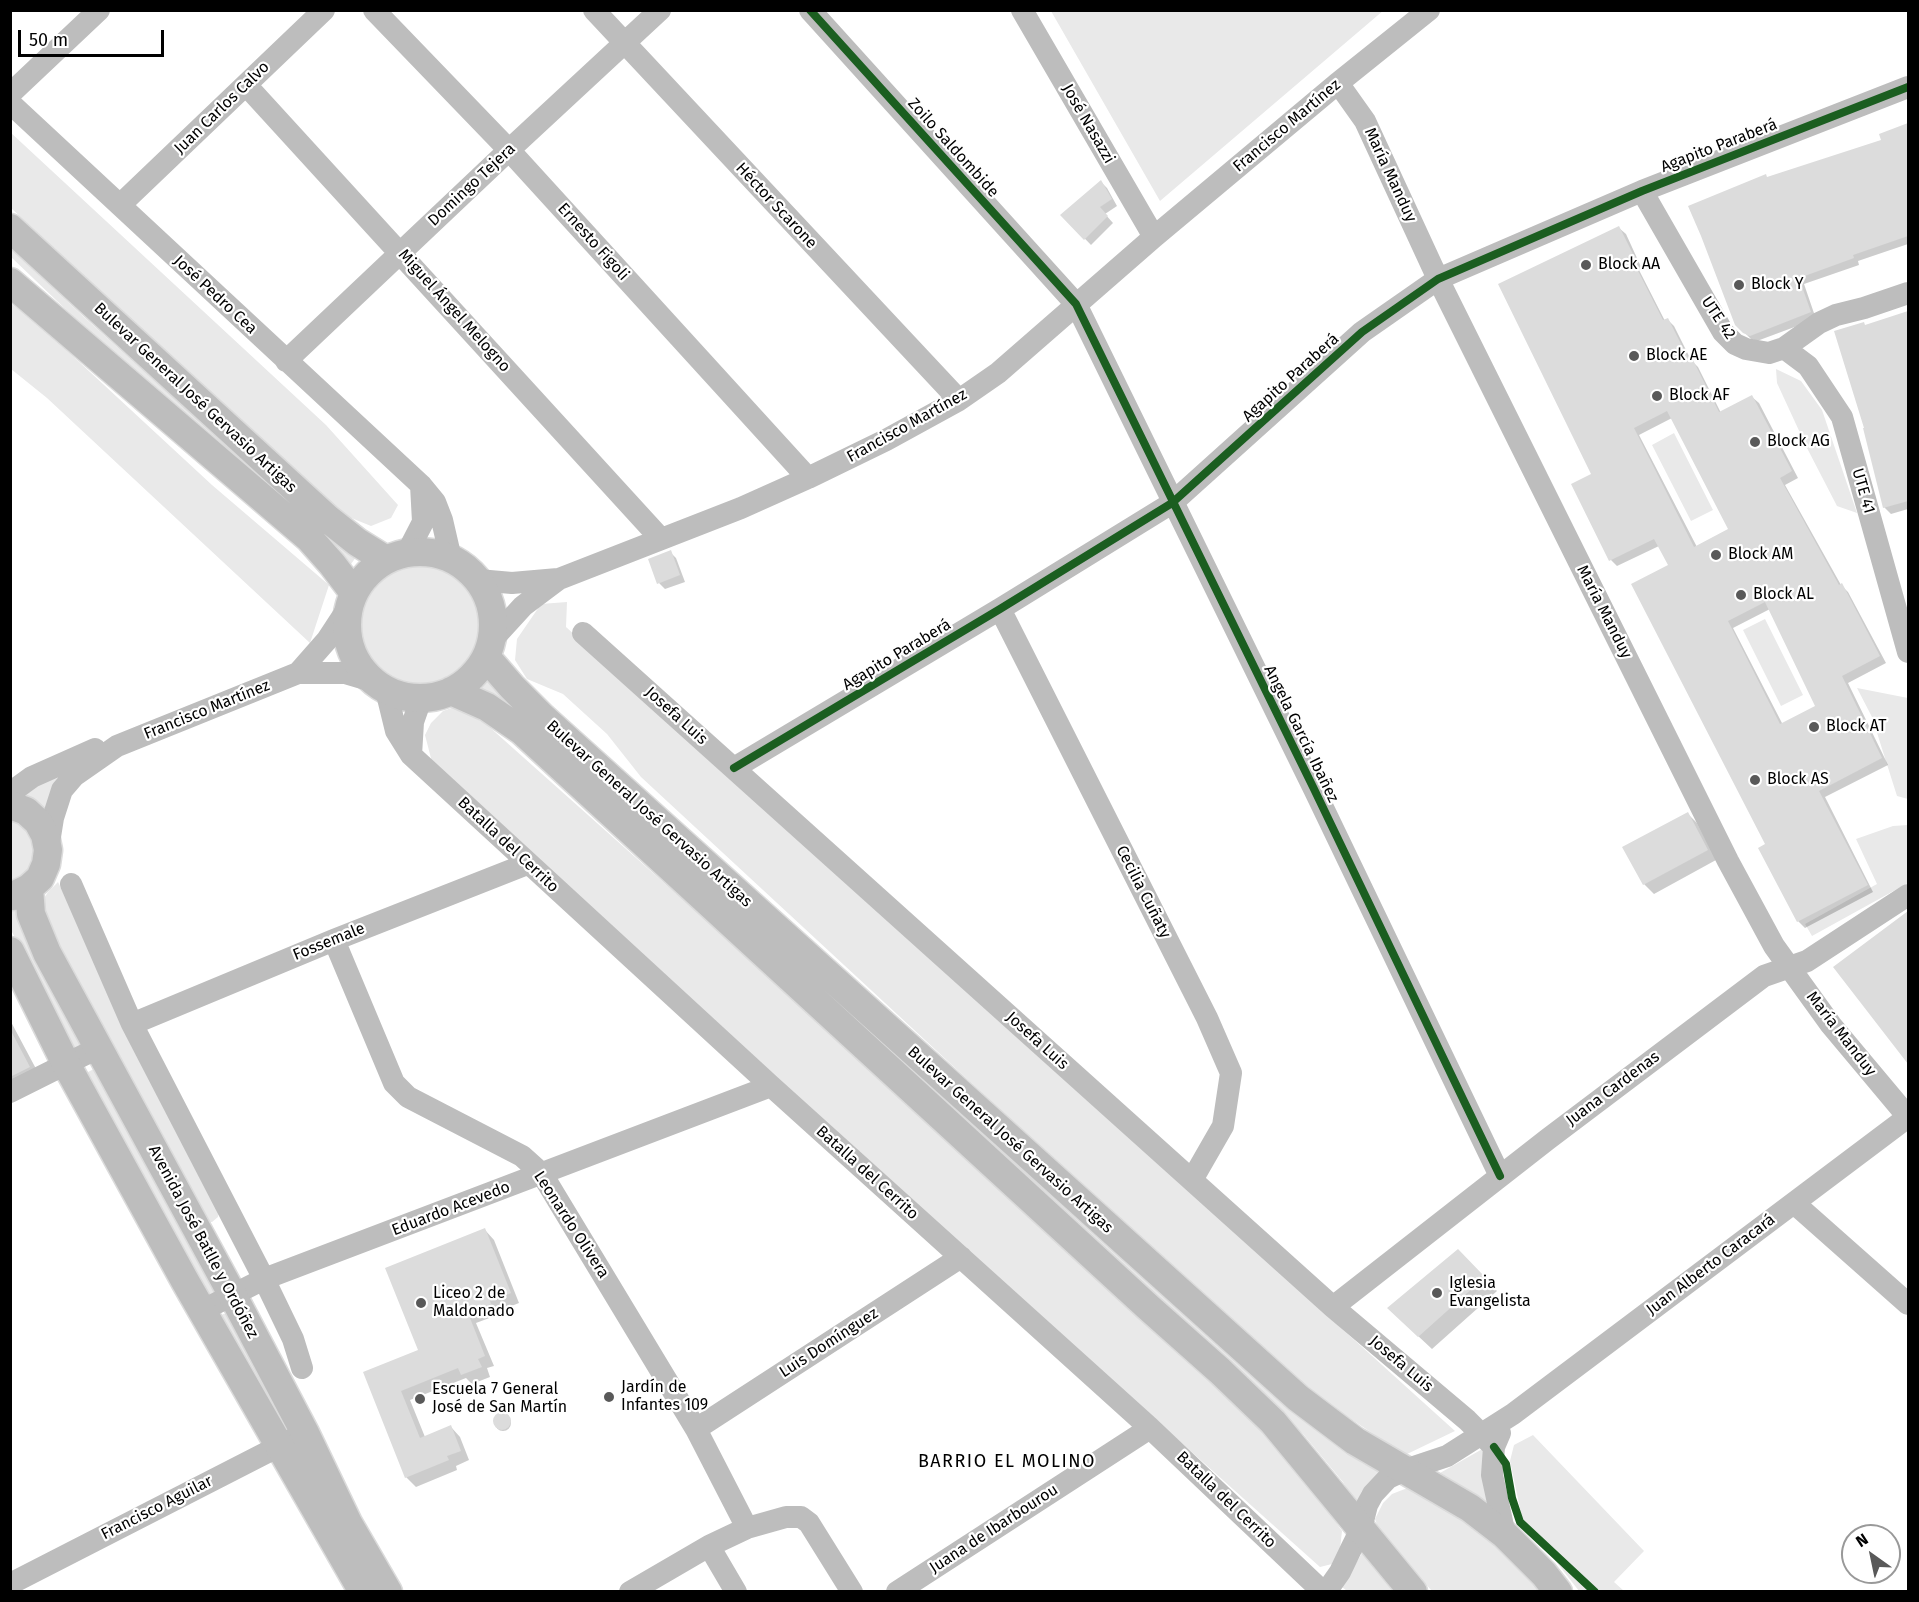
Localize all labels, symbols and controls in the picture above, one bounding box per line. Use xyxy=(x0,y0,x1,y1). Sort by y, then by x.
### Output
scale bar xyxy=(21,18,166,56)
text: 50 m xyxy=(29,29,68,51)
street label: Juan Carlos Calvo xyxy=(170,58,274,158)
street label: Francisco Martínez xyxy=(1229,76,1345,176)
street label: José Nasazzi xyxy=(1058,81,1118,167)
street label: Zoilo Saldombide xyxy=(903,94,1003,202)
street label: Agapito Paraberá xyxy=(1658,115,1780,177)
street label: María Manduy xyxy=(1360,125,1420,225)
street label: Domingo Tejera xyxy=(424,140,520,230)
street label: Héctor Scarone xyxy=(731,159,821,253)
street label: Ernesto Figoli xyxy=(553,199,633,285)
street label: Miguel Ángel Melogno xyxy=(394,246,514,376)
street label: José Pedro Cea xyxy=(169,252,261,338)
place label: Block AA xyxy=(1598,255,1660,275)
marker: Block AA xyxy=(1579,258,1593,272)
place label: Block Y xyxy=(1751,275,1804,295)
marker: Block Y xyxy=(1732,278,1746,292)
street label: UTE 42 xyxy=(1697,293,1739,343)
street label: Bulevar General José Gervasio Artigas xyxy=(90,299,300,497)
street label: Agapito Paraberá xyxy=(1239,330,1343,426)
place label: Block AE xyxy=(1646,346,1707,366)
marker: Block AE xyxy=(1627,349,1641,363)
street label: Francisco Martínez xyxy=(844,385,970,467)
place label: Block AF xyxy=(1669,386,1730,406)
marker: Block AF xyxy=(1650,389,1664,403)
place label: Block AG xyxy=(1767,432,1830,452)
marker: Block AG xyxy=(1748,435,1762,449)
street label: UTE 41 xyxy=(1847,466,1879,516)
place label: Block AM xyxy=(1728,545,1793,565)
marker: Block AM xyxy=(1709,548,1723,562)
street label: María Manduy xyxy=(1572,562,1636,662)
place label: Block AL xyxy=(1753,585,1814,605)
marker: Block AL xyxy=(1734,588,1748,602)
street label: Agapito Paraberá xyxy=(839,615,955,695)
street label: Angela García Ibañez xyxy=(1259,662,1343,806)
street label: Francisco Martínez xyxy=(141,676,273,744)
street label: Josefa Luis xyxy=(641,683,711,749)
street label: Bulevar General José Gervasio Artigas xyxy=(542,717,756,911)
place label: Block AT xyxy=(1826,717,1886,737)
marker: Block AT xyxy=(1807,720,1821,734)
place label: Block AS xyxy=(1767,770,1829,790)
marker: Block AS xyxy=(1748,773,1762,787)
street label: Batalla del Cerrito xyxy=(453,793,563,897)
street label: Cecilia Cuñaty xyxy=(1111,843,1175,941)
street label: Fossemale xyxy=(290,919,368,965)
street label: María Manduy xyxy=(1802,988,1880,1080)
street label: Josefa Luis xyxy=(1002,1008,1072,1074)
street label: Bulevar General José Gervasio Artigas xyxy=(903,1043,1117,1237)
street label: Juana Cardenas xyxy=(1562,1048,1664,1130)
street label: Batalla del Cerrito xyxy=(812,1122,922,1224)
street label: Avenida José Batlle y Ordóñez xyxy=(144,1142,262,1342)
street label: Leonardo Olivera xyxy=(529,1168,613,1282)
street label: Eduardo Acevedo xyxy=(389,1178,513,1240)
street label: Juan Alberto Caracará xyxy=(1643,1210,1779,1320)
place label: Iglesia Evangelista xyxy=(1449,1274,1531,1312)
place label: Liceo 2 de Maldonado xyxy=(433,1284,515,1322)
marker: Iglesia Evangelista xyxy=(1430,1286,1444,1300)
marker: Liceo 2 de Maldonado xyxy=(414,1296,428,1310)
street label: Luis Domínguez xyxy=(776,1304,882,1382)
street label: Josefa Luis xyxy=(1365,1332,1437,1396)
place label: Jardín de Infantes 109 xyxy=(621,1378,708,1416)
place label: Escuela 7 General José de San Martín xyxy=(432,1380,567,1418)
marker: Jardín de Infantes 109 xyxy=(602,1390,616,1404)
marker: Escuela 7 General José de San Martín xyxy=(413,1392,427,1406)
street label: Batalla del Cerrito xyxy=(1172,1448,1280,1552)
district label: BARRIO EL MOLINO xyxy=(918,1451,1096,1473)
street label: Francisco Aguilar xyxy=(98,1472,216,1544)
street label: Juana de Ibarbourou xyxy=(926,1480,1062,1578)
north arrow xyxy=(1841,1524,1901,1584)
text: N xyxy=(1852,1529,1872,1551)

